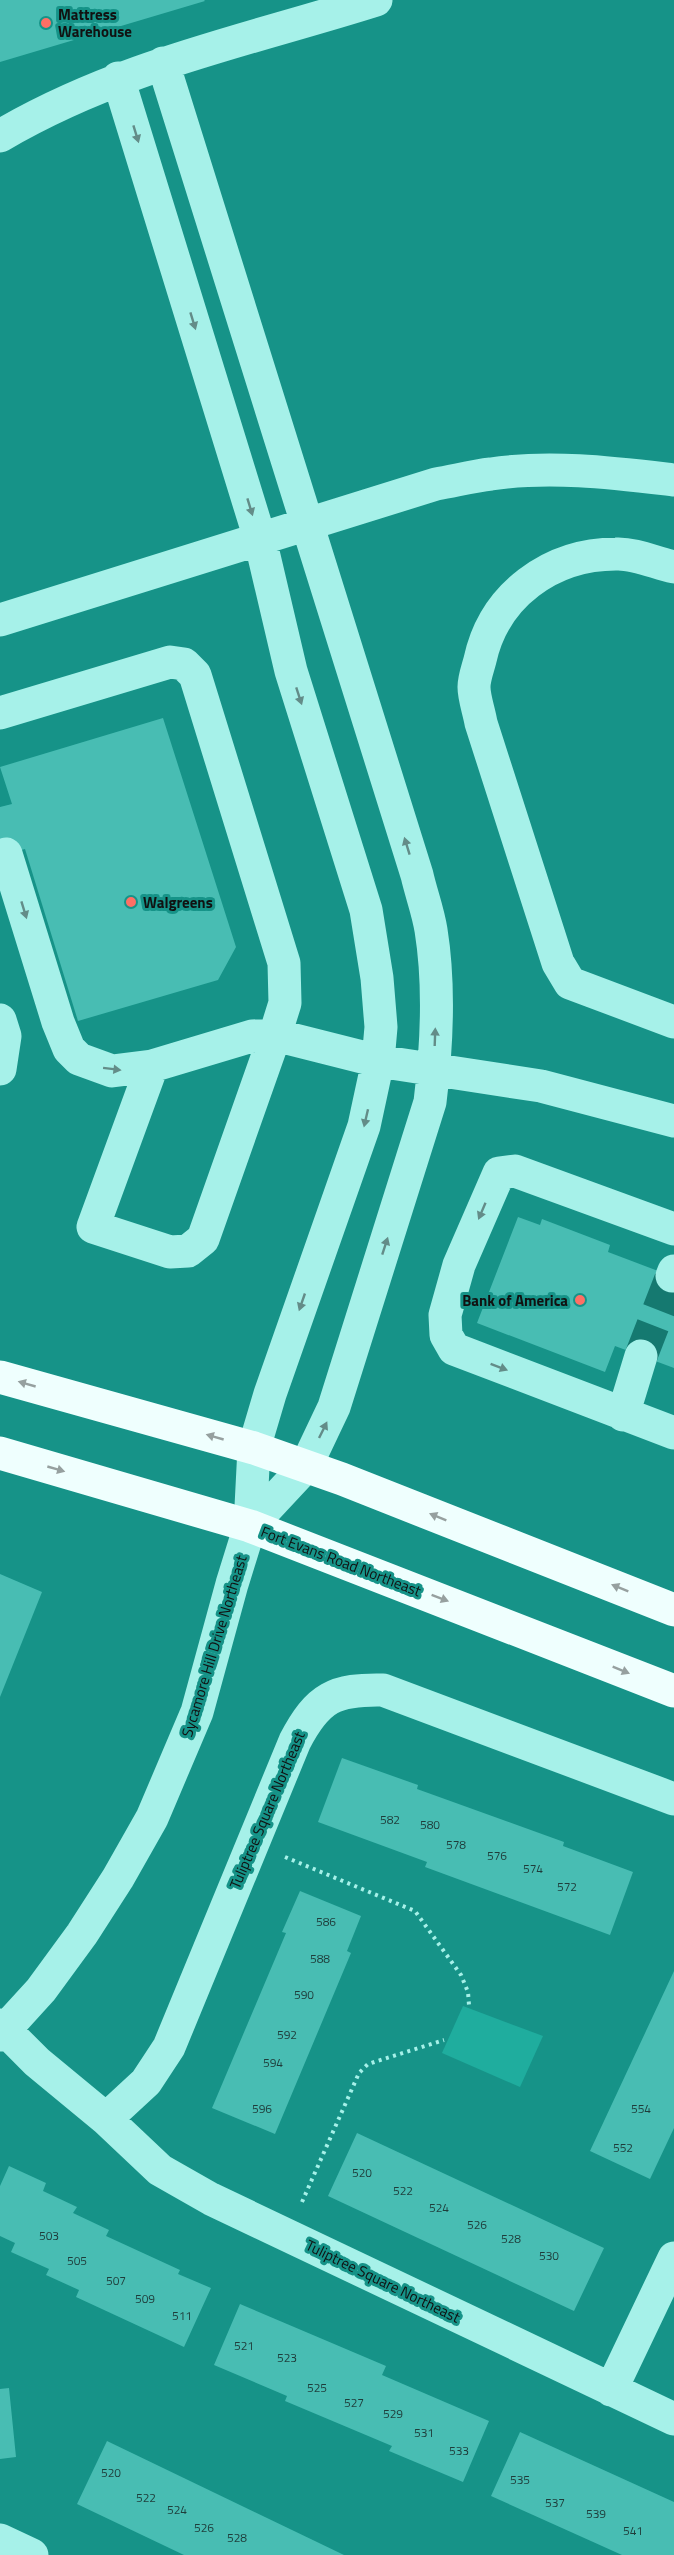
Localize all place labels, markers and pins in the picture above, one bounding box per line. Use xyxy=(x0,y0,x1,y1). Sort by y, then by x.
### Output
place label: Mattress Warehouse xyxy=(58,3,132,43)
marker: Mattress Warehouse xyxy=(39,16,53,30)
place label: Walgreens xyxy=(143,891,213,914)
marker: Walgreens xyxy=(124,895,138,909)
place label: Bank of America xyxy=(462,1289,568,1312)
marker: Bank of America xyxy=(573,1293,587,1307)

